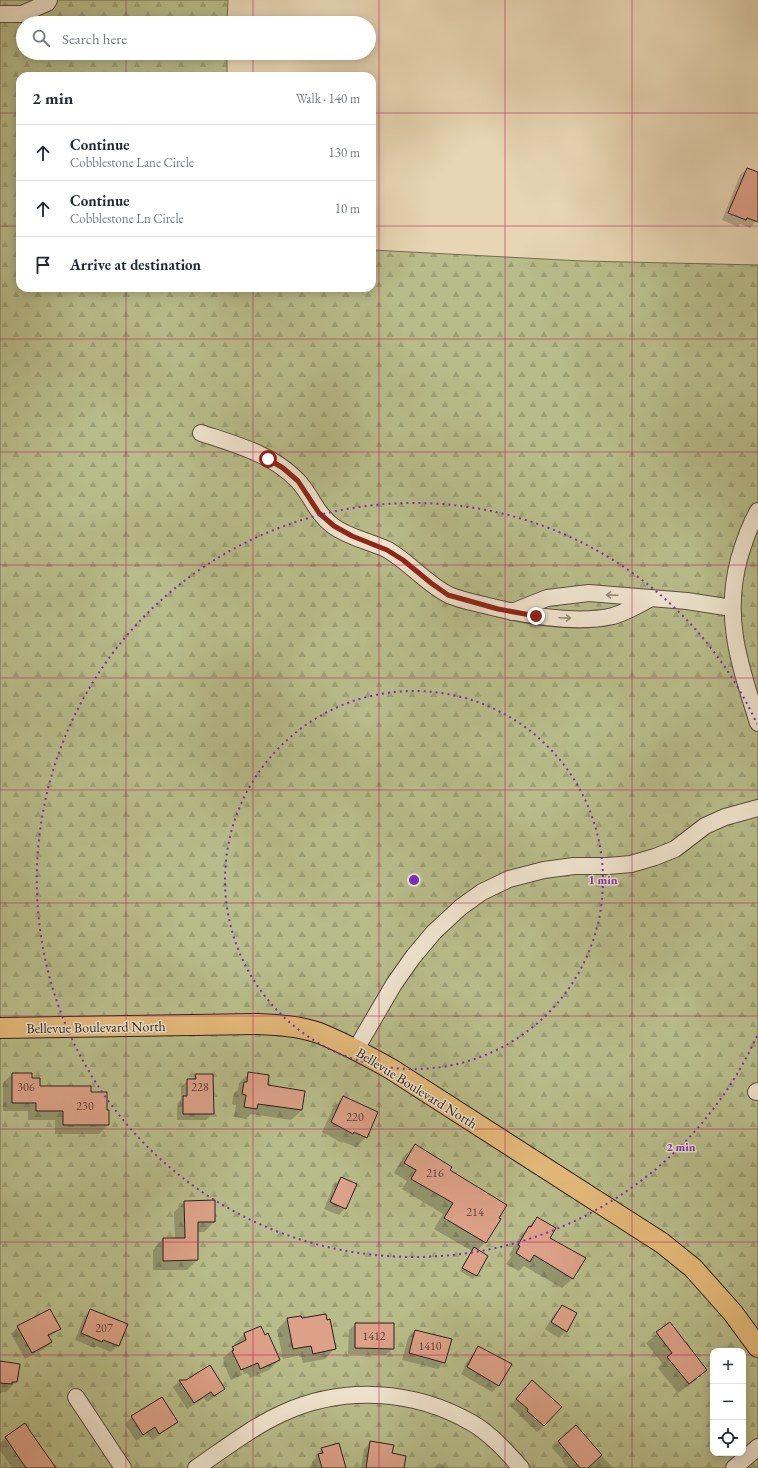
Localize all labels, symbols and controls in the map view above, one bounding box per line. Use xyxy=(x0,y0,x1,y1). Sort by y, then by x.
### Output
search box xyxy=(16,16,376,60)
icon: search xyxy=(30,27,52,49)
text: Search here xyxy=(62,29,127,48)
text: 2 min xyxy=(32,87,73,109)
text: Walk · 140 m xyxy=(296,90,360,107)
text: Continue xyxy=(70,135,130,154)
icon: ahead xyxy=(32,142,54,164)
text: 130 m xyxy=(329,144,360,161)
text: Cobblestone Lane Circle xyxy=(70,154,194,171)
text: Continue xyxy=(70,191,130,210)
icon: ahead xyxy=(32,198,54,220)
text: 10 m xyxy=(335,200,360,217)
text: Cobblestone Ln Circle xyxy=(70,210,184,227)
icon: arrive xyxy=(32,254,54,276)
text: Arrive at destination xyxy=(70,255,201,274)
route start xyxy=(259,450,277,468)
one-way arrow xyxy=(606,591,619,599)
route end xyxy=(527,607,545,625)
one-way arrow xyxy=(558,614,571,622)
text: 1 min xyxy=(588,872,618,888)
centre of rings xyxy=(407,873,421,887)
street label: Bellevue Boulevard North xyxy=(26,1017,166,1037)
street label: Bellevue Boulevard North xyxy=(353,1043,481,1133)
house number: 306 xyxy=(17,1079,35,1095)
house number: 228 xyxy=(191,1079,209,1095)
house number: 230 xyxy=(76,1098,94,1114)
house number: 220 xyxy=(346,1109,364,1125)
text: 2 min xyxy=(666,1139,696,1155)
house number: 216 xyxy=(426,1165,444,1181)
house number: 214 xyxy=(466,1204,484,1220)
house number: 207 xyxy=(95,1320,113,1336)
house number: 1412 xyxy=(362,1328,386,1344)
house number: 1410 xyxy=(418,1338,442,1354)
map controls xyxy=(710,1348,746,1456)
button: + xyxy=(710,1348,746,1384)
button: − xyxy=(710,1384,746,1420)
button: locate xyxy=(710,1420,746,1456)

